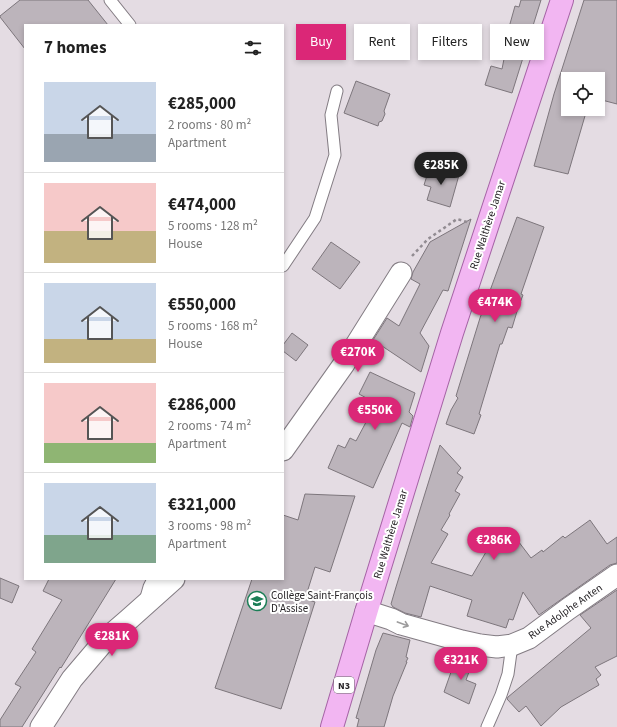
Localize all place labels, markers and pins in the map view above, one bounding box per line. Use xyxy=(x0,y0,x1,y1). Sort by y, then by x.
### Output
pin: €285K xyxy=(413,152,469,186)
pin: €474K xyxy=(467,289,523,323)
pin: €270K xyxy=(330,339,386,373)
pin: €550K xyxy=(347,397,403,431)
pin: €286K xyxy=(466,527,522,561)
place label: Collège Saint-François D'Assise xyxy=(271,588,373,616)
school or university icon: Collège Saint-François D'Assise xyxy=(246,590,268,612)
pin: €281K xyxy=(84,623,140,657)
pin: €321K xyxy=(433,647,489,681)

